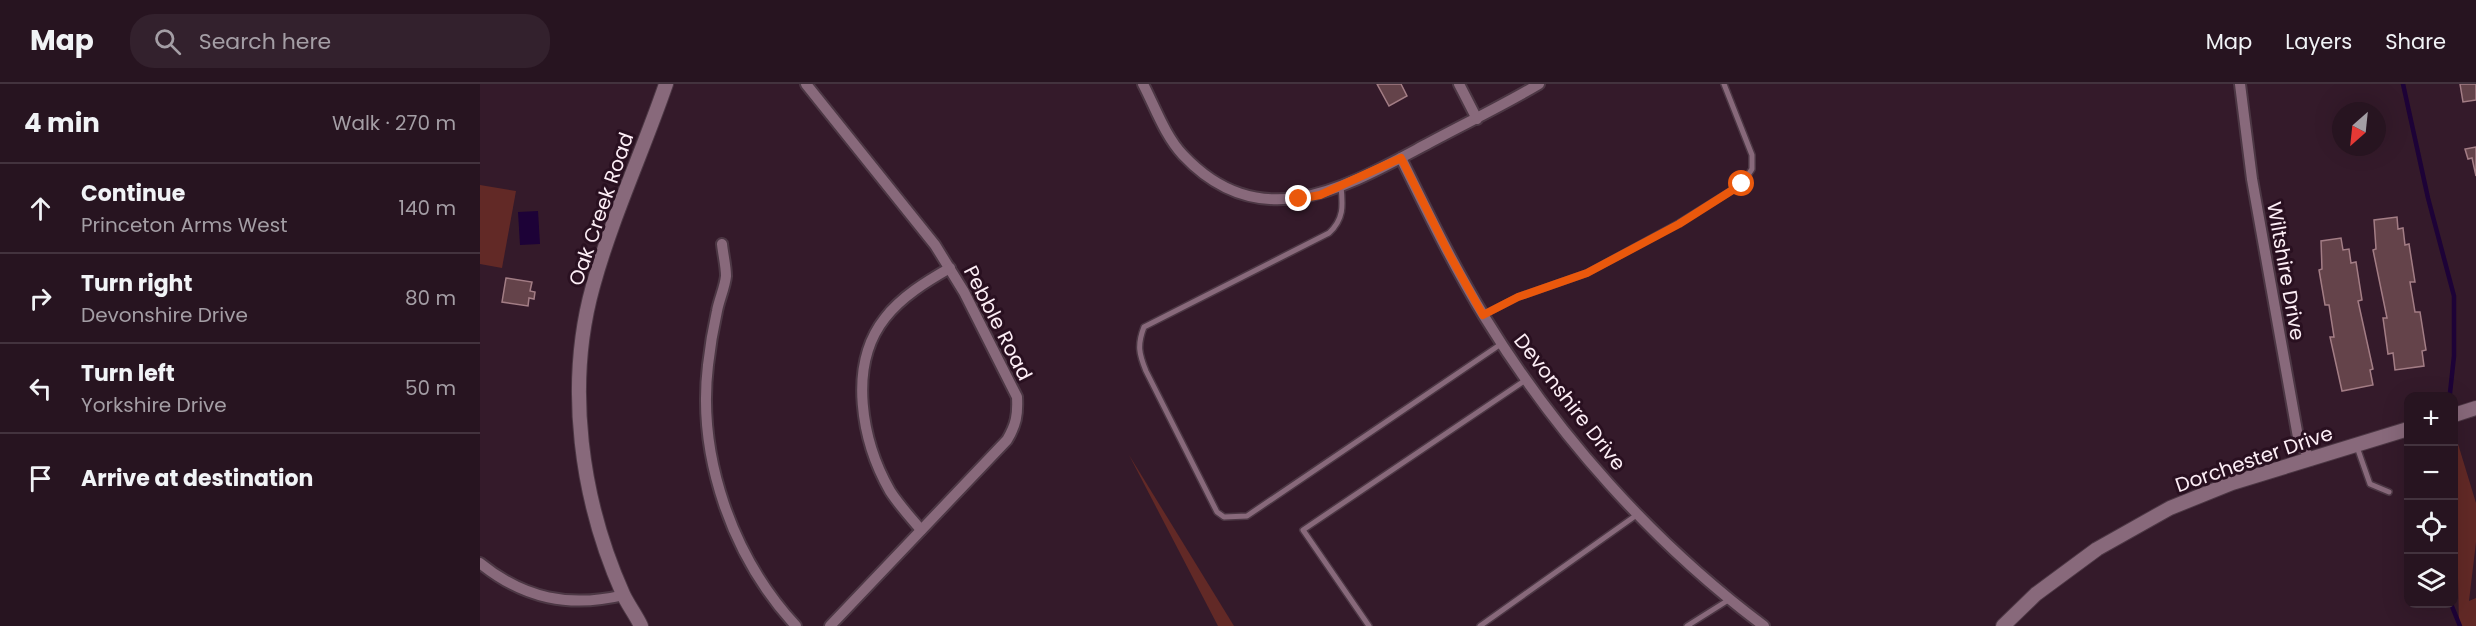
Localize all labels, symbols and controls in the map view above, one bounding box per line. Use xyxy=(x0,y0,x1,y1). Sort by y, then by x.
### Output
search box xyxy=(130,14,550,68)
text: Map xyxy=(30,21,94,60)
icon: search xyxy=(151,25,184,58)
text: Search here xyxy=(199,26,331,57)
text: Map xyxy=(2206,27,2252,56)
text: Layers xyxy=(2285,27,2352,56)
text: Share xyxy=(2385,27,2446,56)
north arrow xyxy=(2332,102,2386,156)
text: 4 min xyxy=(24,105,100,141)
text: Walk · 270 m xyxy=(332,109,456,137)
street label: Oak Creek Road xyxy=(562,129,640,289)
route start xyxy=(1728,170,1754,196)
text: Continue xyxy=(81,178,185,209)
route end xyxy=(1285,185,1311,211)
icon: ahead xyxy=(24,192,57,225)
text: 140 m xyxy=(399,194,456,222)
street label: Wiltshire Drive xyxy=(2260,200,2312,342)
text: Princeton Arms West xyxy=(81,211,287,239)
street label: Pebble Road xyxy=(957,261,1039,385)
text: Turn right xyxy=(81,268,192,299)
icon: right xyxy=(24,282,57,315)
text: 80 m xyxy=(405,284,456,312)
text: Devonshire Drive xyxy=(81,301,248,329)
street label: Devonshire Drive xyxy=(1508,328,1632,476)
text: Turn left xyxy=(81,358,175,389)
icon: left xyxy=(24,372,57,405)
text: 50 m xyxy=(405,374,456,402)
text: Yorkshire Drive xyxy=(81,391,227,419)
map controls xyxy=(2404,392,2458,608)
button: + xyxy=(2404,392,2458,446)
street label: Dorchester Drive xyxy=(2172,419,2336,499)
button: − xyxy=(2404,446,2458,500)
icon: arrive xyxy=(24,462,57,495)
text: Arrive at destination xyxy=(81,463,313,494)
button: locate xyxy=(2404,500,2458,554)
button: layers xyxy=(2404,554,2458,608)

